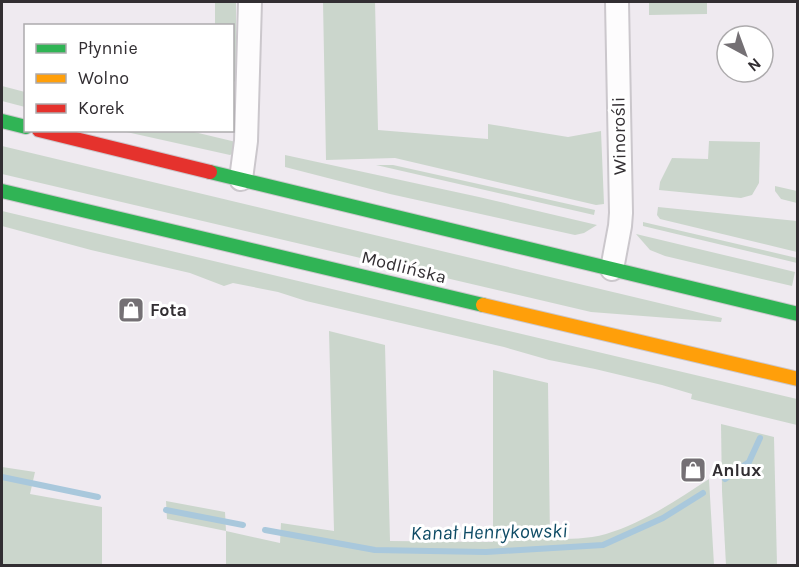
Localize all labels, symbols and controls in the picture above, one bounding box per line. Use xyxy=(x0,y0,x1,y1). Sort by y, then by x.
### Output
legend xyxy=(24,24,234,132)
north arrow xyxy=(715,24,775,84)
text: Płynnie xyxy=(78,37,138,59)
text: N xyxy=(744,54,765,76)
text: Wolno xyxy=(78,67,129,89)
text: Korek xyxy=(78,97,125,119)
street label: Winorośli xyxy=(607,97,631,175)
street label: Modlińska xyxy=(359,246,449,288)
shop icon: Fota xyxy=(116,295,146,325)
place label: Fota xyxy=(150,299,187,321)
shop icon: Anlux xyxy=(678,455,708,485)
place label: Anlux xyxy=(712,459,761,481)
water label: Kanał Henrykowski xyxy=(410,519,568,545)

